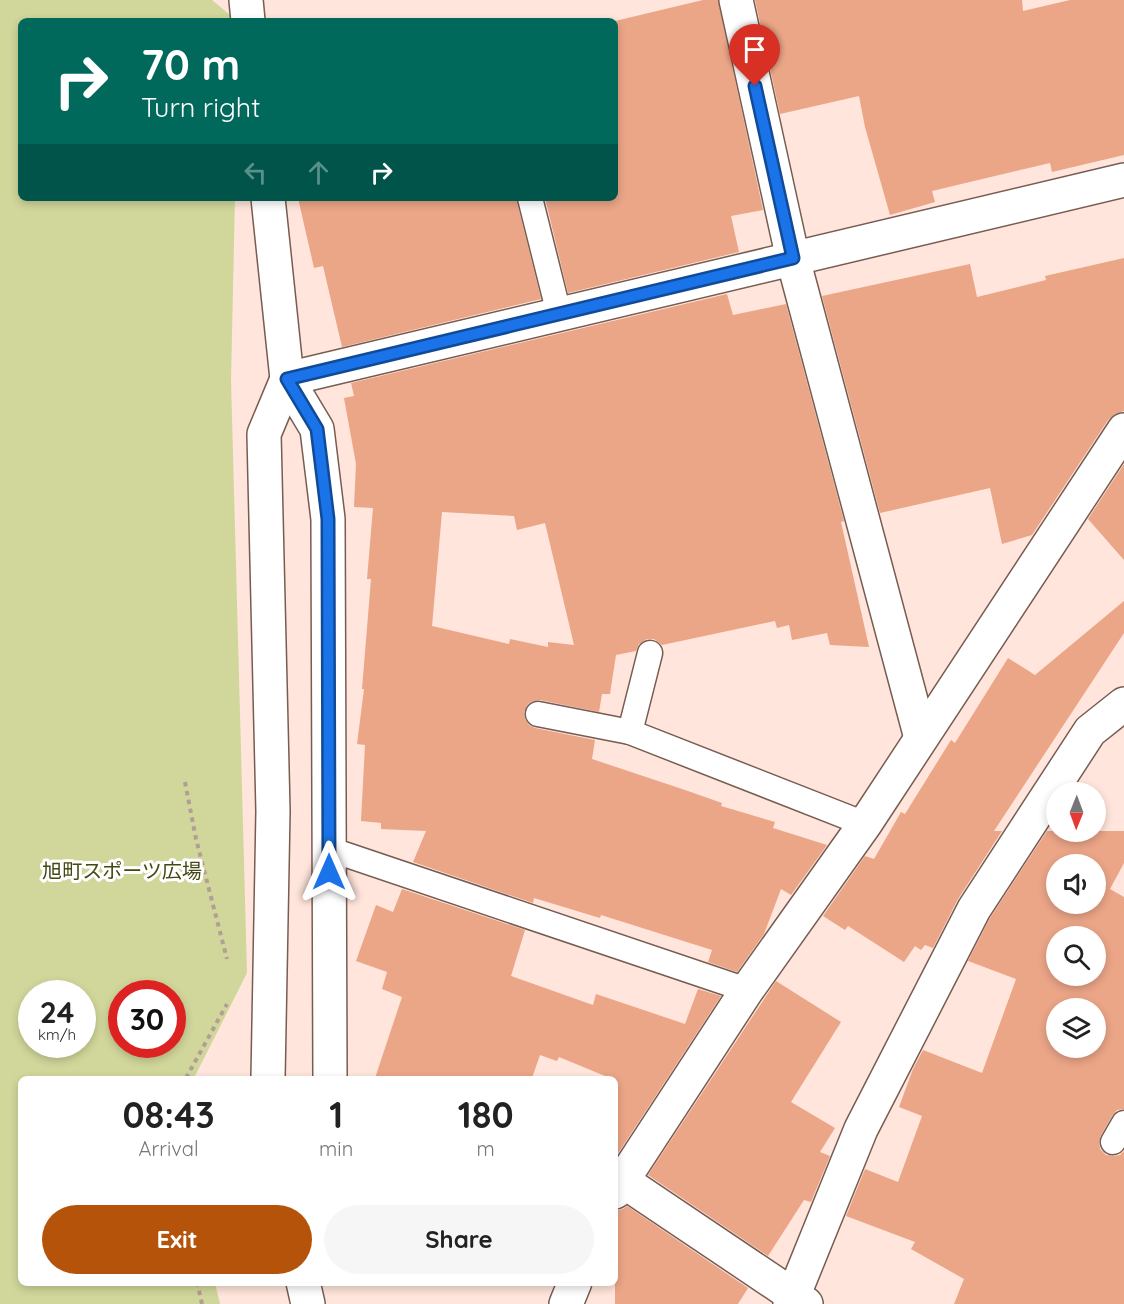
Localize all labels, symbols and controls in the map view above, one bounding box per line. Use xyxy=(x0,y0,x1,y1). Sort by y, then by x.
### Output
pin xyxy=(729,24,780,86)
icon: arrive xyxy=(738,33,771,66)
text: 70 m xyxy=(141,38,240,91)
icon: right xyxy=(42,42,120,120)
text: Turn right xyxy=(141,90,260,124)
icon: left xyxy=(239,156,272,189)
icon: ahead xyxy=(302,156,335,189)
icon: right xyxy=(365,156,398,189)
north arrow xyxy=(1046,782,1106,842)
map controls xyxy=(1046,782,1106,1058)
position arrow xyxy=(297,840,361,904)
button: sound xyxy=(1046,854,1106,914)
park label: 旭町スポーツ広場 xyxy=(42,858,202,883)
button: search xyxy=(1046,926,1106,986)
speed limit sign: 30 xyxy=(108,980,186,1058)
text: 24 xyxy=(40,993,74,1031)
button: layers xyxy=(1046,998,1106,1058)
text: km/h xyxy=(38,1025,76,1044)
text: 08:43 xyxy=(122,1092,215,1137)
text: 1 xyxy=(329,1092,343,1137)
text: 180 xyxy=(458,1092,514,1137)
text: Arrival xyxy=(139,1136,199,1161)
text: min xyxy=(319,1136,353,1161)
text: m xyxy=(476,1136,495,1161)
button: Exit xyxy=(42,1205,312,1274)
button: Share xyxy=(324,1205,594,1274)

